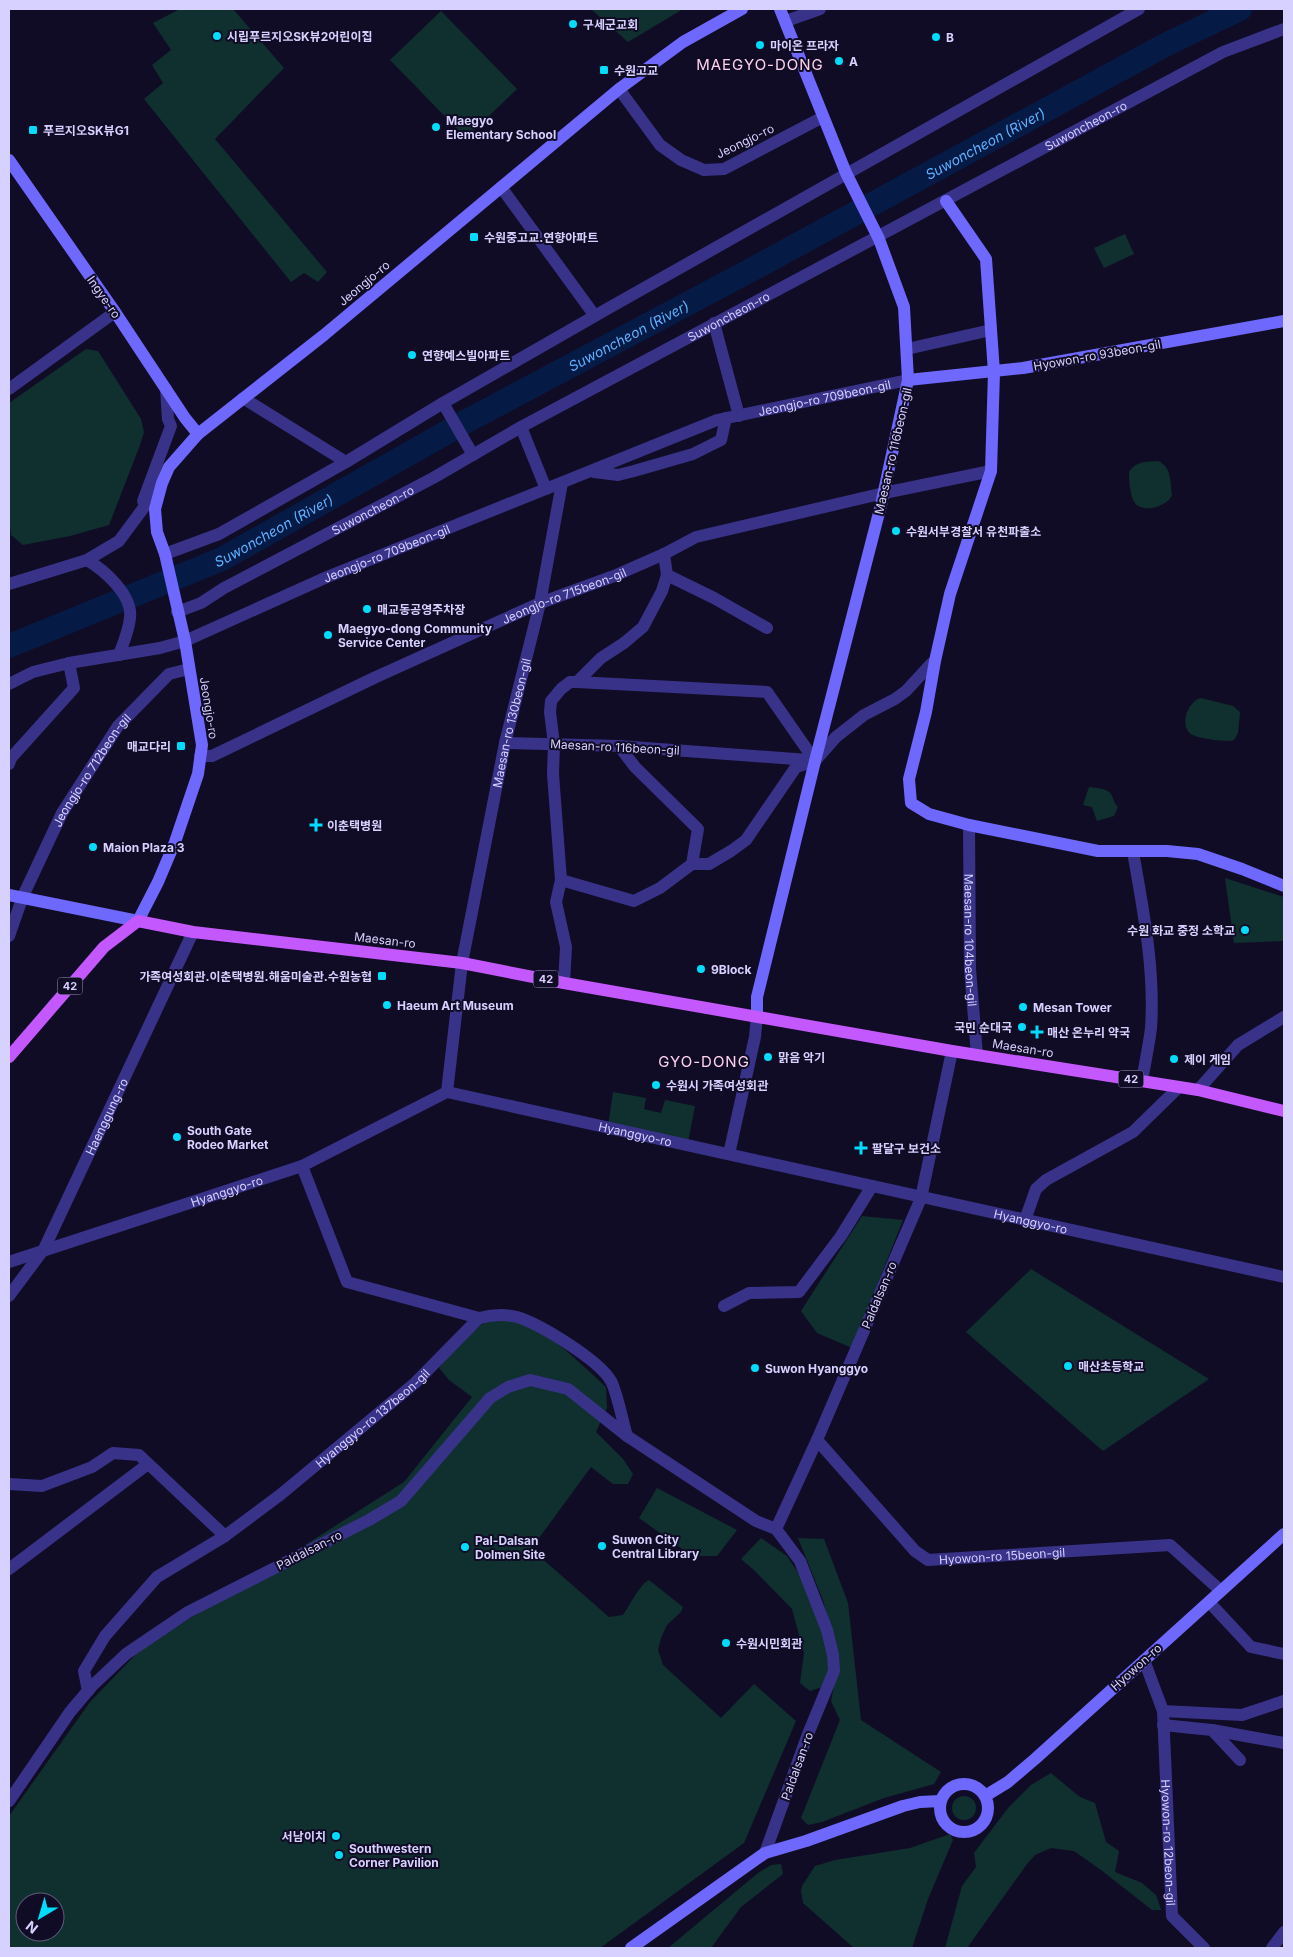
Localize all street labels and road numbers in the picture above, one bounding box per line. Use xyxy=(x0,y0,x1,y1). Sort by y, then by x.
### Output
street label: Suwoncheon-ro xyxy=(1042,97,1129,154)
street label: Jeongjo-ro xyxy=(714,121,776,161)
street label: Jeongjo-ro xyxy=(335,257,393,309)
street label: Ingye-ro xyxy=(84,273,124,321)
street label: Suwoncheon-ro xyxy=(685,288,772,344)
street label: Hyowon-ro 93beon-gil xyxy=(1032,336,1162,374)
street label: Jeongjo-ro 709beon-gil xyxy=(757,376,892,419)
street label: Maesan-ro 116beon-gil xyxy=(871,386,915,516)
street label: Suwoncheon-ro xyxy=(329,482,416,538)
street label: Jeongjo-ro 709beon-gil xyxy=(321,521,452,585)
street label: Jeongjo-ro 715beon-gil xyxy=(499,564,628,627)
street label: Maesan-ro 130beon-gil xyxy=(489,657,533,789)
street label: Jeongjo-ro xyxy=(197,676,221,740)
street label: Jeongjo-ro 712beon-gil xyxy=(49,710,134,829)
street label: Maesan-ro 116beon-gil xyxy=(550,736,680,758)
street label: Maesan-ro 104beon-gil xyxy=(962,874,981,1007)
street label: Maesan-ro xyxy=(353,929,417,951)
road number: 42 xyxy=(534,971,558,988)
road number: 42 xyxy=(58,978,82,994)
street label: Maesan-ro xyxy=(991,1036,1055,1060)
road number: 42 xyxy=(1118,1070,1144,1088)
street label: Haenggung-ro xyxy=(82,1076,131,1157)
street label: Hyanggyo-ro xyxy=(597,1118,674,1149)
street label: Hyanggyo-ro xyxy=(189,1172,265,1210)
street label: Hyanggyo-ro xyxy=(993,1206,1069,1236)
street label: Paldalsan-ro xyxy=(858,1259,900,1331)
street label: Hyanggyo-ro 137beon-gil xyxy=(312,1366,432,1470)
street label: Paldalsan-ro xyxy=(274,1527,344,1573)
street label: Hyowon-ro 15beon-gil xyxy=(938,1544,1066,1567)
street label: Hyowon-ro xyxy=(1107,1640,1165,1694)
street label: Paldalsan-ro xyxy=(778,1730,816,1802)
street label: Hyowon-ro 12beon-gil xyxy=(1159,1779,1179,1906)

